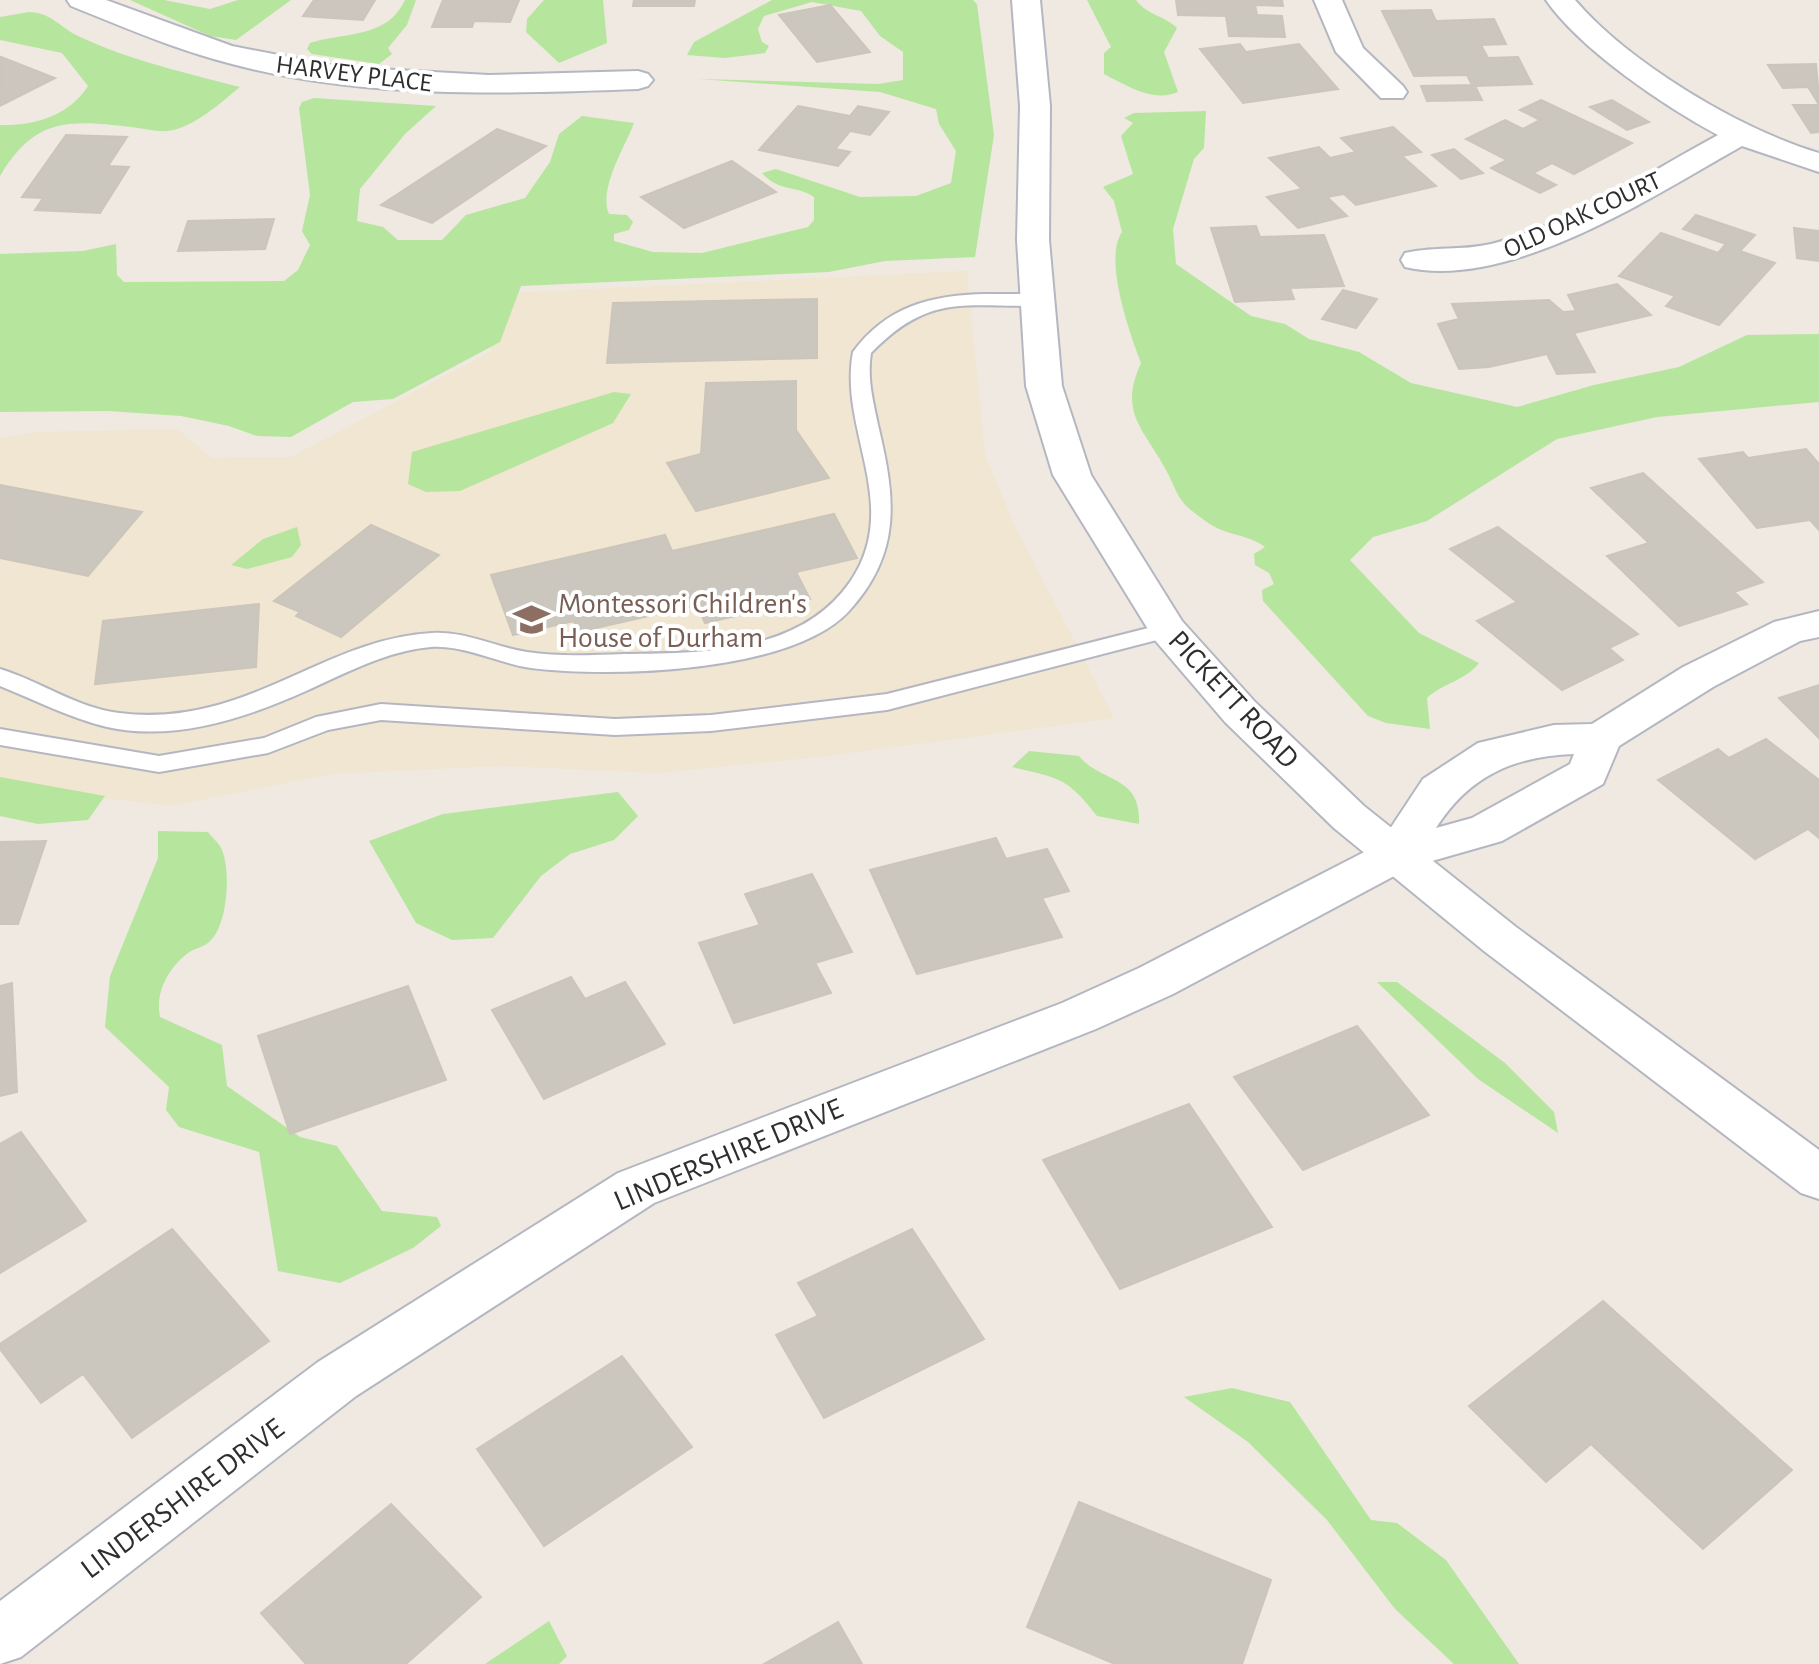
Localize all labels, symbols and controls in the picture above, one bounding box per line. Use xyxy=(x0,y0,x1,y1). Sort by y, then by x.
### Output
street label: HARVEY PLACE xyxy=(274,52,433,96)
street label: OLD OAK COURT xyxy=(1500,167,1665,263)
place label: Montessori Children's House of Durham xyxy=(558,589,807,653)
school or university icon: Montessori Children's House of Durham xyxy=(513,601,551,639)
street label: PICKETT ROAD xyxy=(1162,625,1304,774)
street label: LINDERSHIRE DRIVE xyxy=(610,1093,847,1217)
street label: LINDERSHIRE DRIVE xyxy=(76,1413,290,1585)

